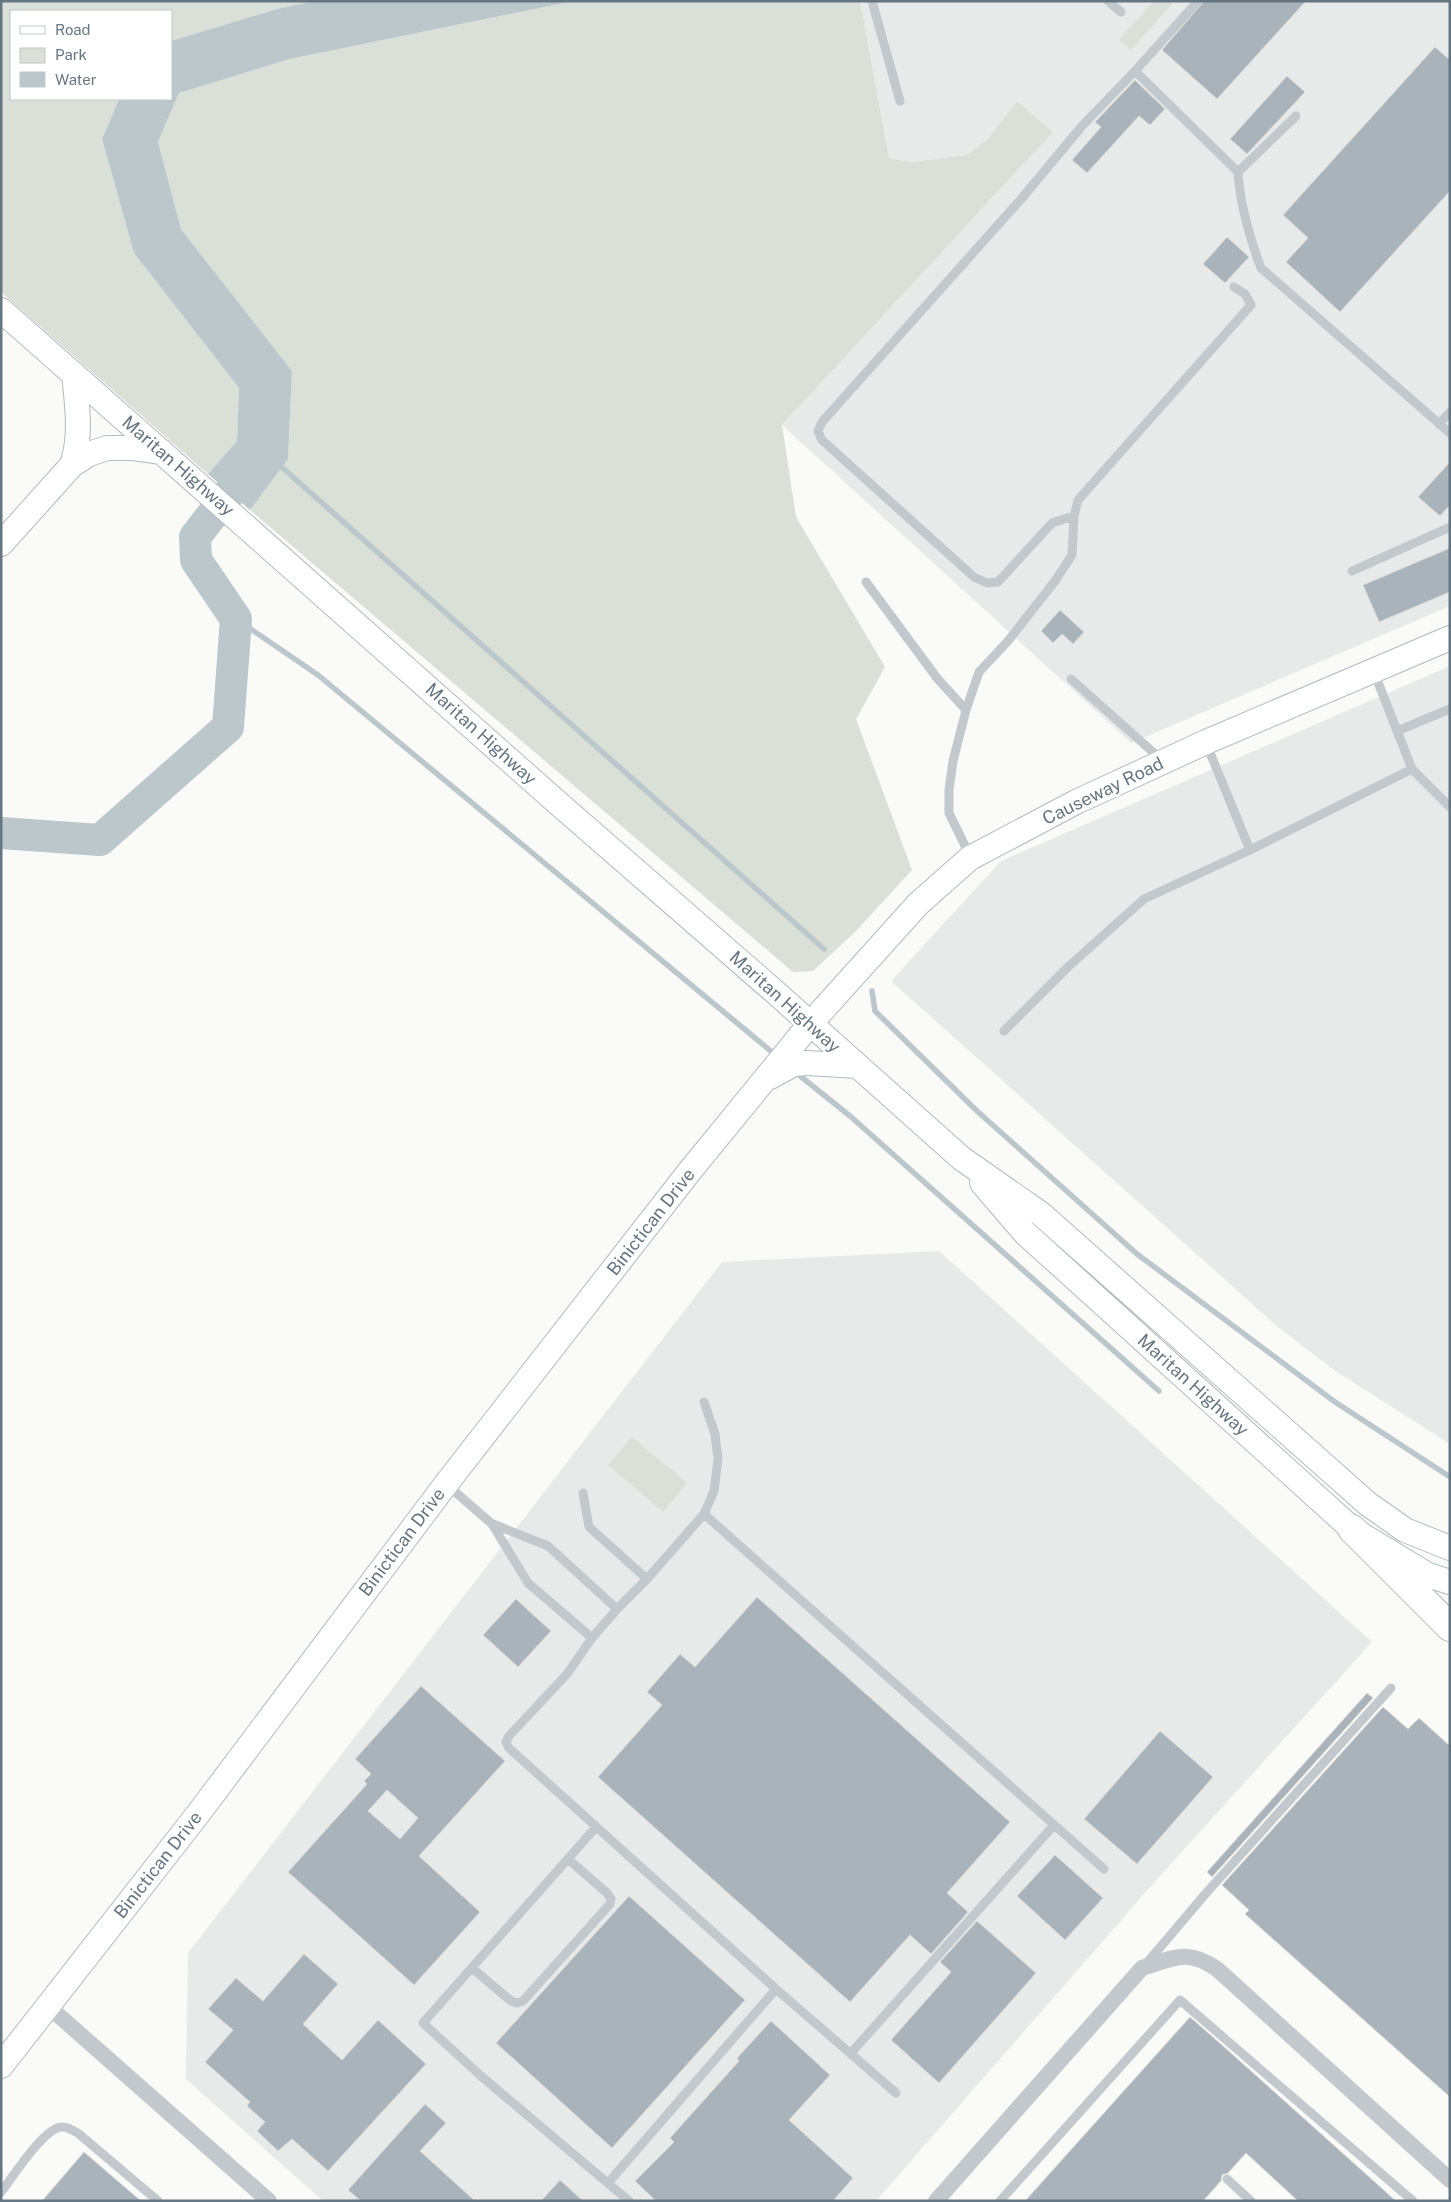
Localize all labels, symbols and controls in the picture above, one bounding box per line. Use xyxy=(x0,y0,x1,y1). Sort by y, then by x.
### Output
legend xyxy=(10,10,172,100)
text: Road xyxy=(55,21,91,38)
text: Park xyxy=(55,46,87,63)
text: Water xyxy=(55,71,97,88)
street label: Maritan Highway xyxy=(118,411,239,520)
street label: Maritan Highway xyxy=(422,678,541,789)
street label: Causeway Road xyxy=(1039,752,1167,829)
street label: Maritan Highway xyxy=(726,946,845,1057)
street label: Binictican Drive xyxy=(602,1164,699,1279)
street label: Maritan Highway xyxy=(1134,1329,1253,1440)
street label: Binictican Drive xyxy=(354,1484,449,1600)
street label: Binictican Drive xyxy=(109,1807,206,1922)

